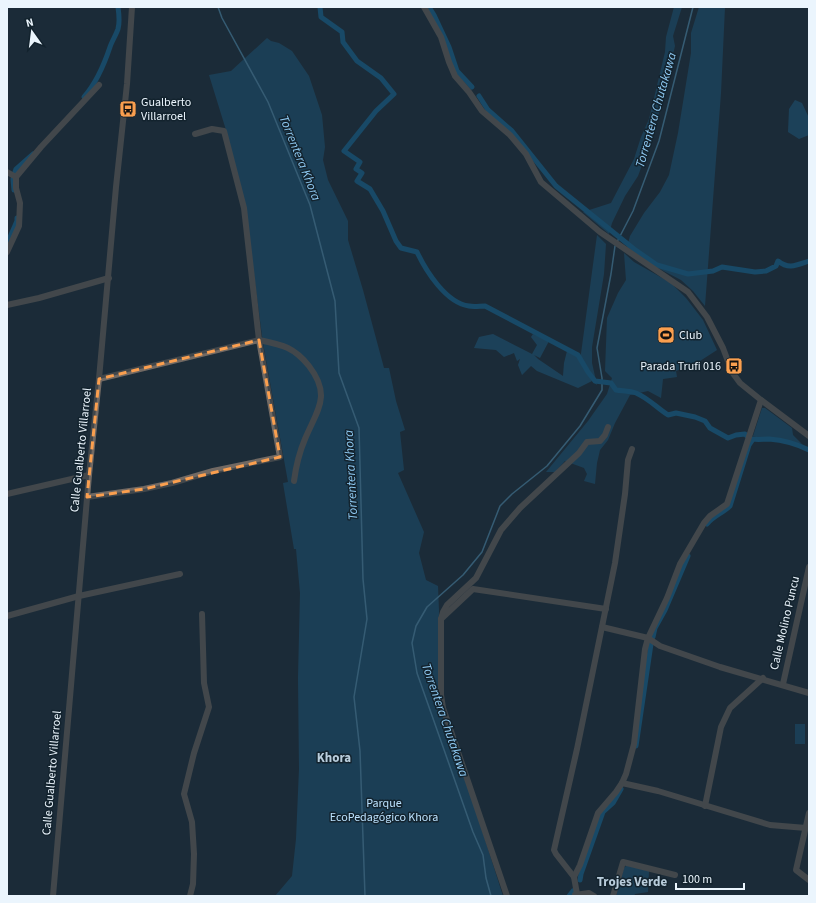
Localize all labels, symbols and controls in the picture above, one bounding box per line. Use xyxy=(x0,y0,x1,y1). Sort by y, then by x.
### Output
north arrow xyxy=(12,12,52,52)
text: N xyxy=(24,15,35,31)
water label: Torrentera Chutakawa xyxy=(631,50,681,170)
place label: Gualberto Villarroel xyxy=(141,94,191,125)
bus stop icon: Gualberto Villarroel xyxy=(118,99,138,119)
water label: Torrentera Khora xyxy=(275,113,325,203)
sports icon: Club xyxy=(656,325,676,345)
place label: Club xyxy=(679,327,702,344)
bus stop icon: Parada Trufi 016 xyxy=(724,356,744,376)
place label: Parada Trufi 016 xyxy=(640,358,721,375)
street label: Calle Gualberto Villarroel xyxy=(66,387,96,513)
water label: Torrentera Khora xyxy=(340,429,362,521)
street label: Calle Molino Puncu xyxy=(766,574,804,672)
water label: Torrentera Chutakawa xyxy=(417,661,473,779)
street label: Calle Gualberto Villarroel xyxy=(38,710,66,836)
district label: Khora xyxy=(317,749,351,767)
park label: Parque EcoPedagógico Khora xyxy=(330,795,438,826)
scale bar xyxy=(676,865,744,891)
text: 100 m xyxy=(682,871,712,888)
district label: Trojes Verde xyxy=(597,873,668,891)

